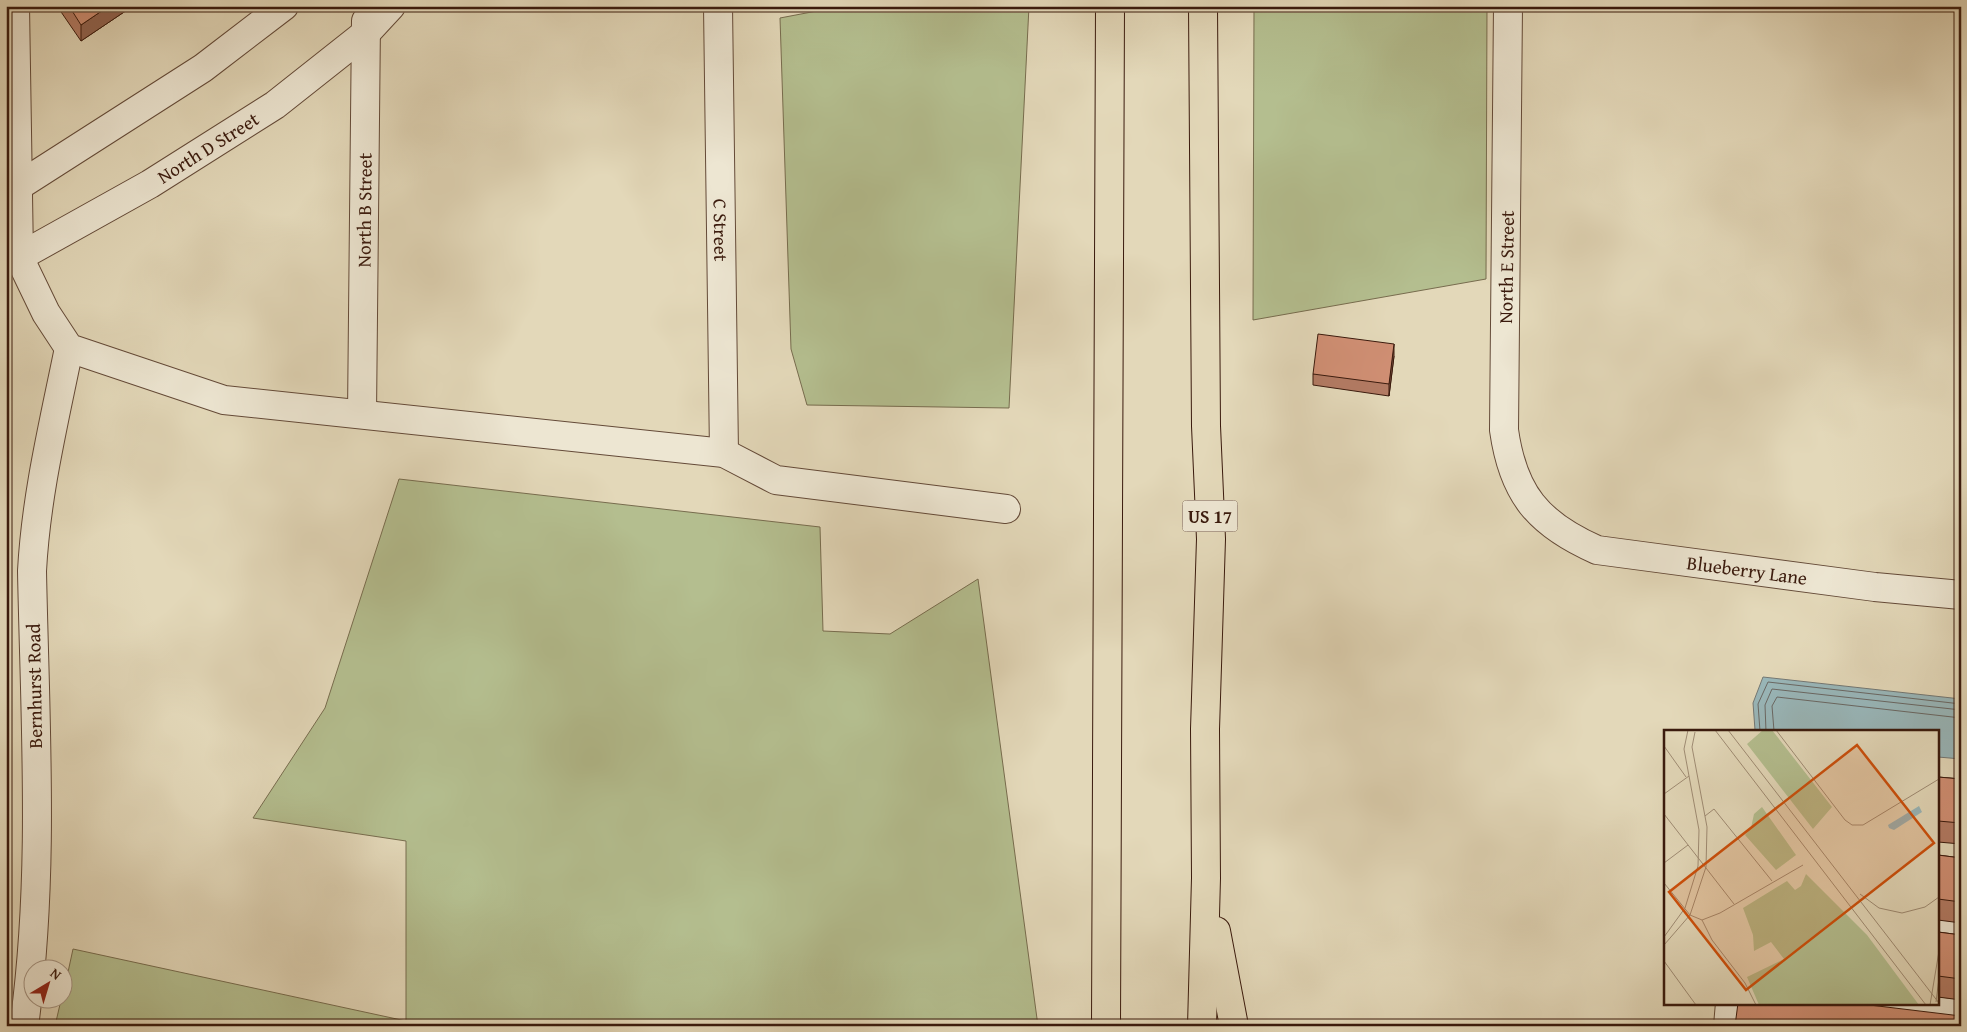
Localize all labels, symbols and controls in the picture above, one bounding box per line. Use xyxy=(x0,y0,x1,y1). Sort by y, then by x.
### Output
street label: North D Street xyxy=(152,105,264,190)
street label: North B Street xyxy=(349,152,379,267)
street label: C Street xyxy=(707,198,735,262)
street label: North E Street xyxy=(1491,210,1521,324)
road number: US 17 xyxy=(1182,501,1238,532)
street label: Blueberry Lane xyxy=(1685,548,1809,592)
street label: Bernhurst Road xyxy=(19,622,49,749)
inset map xyxy=(1664,730,1940,1004)
north arrow xyxy=(22,960,72,1010)
text: N xyxy=(46,963,66,985)

